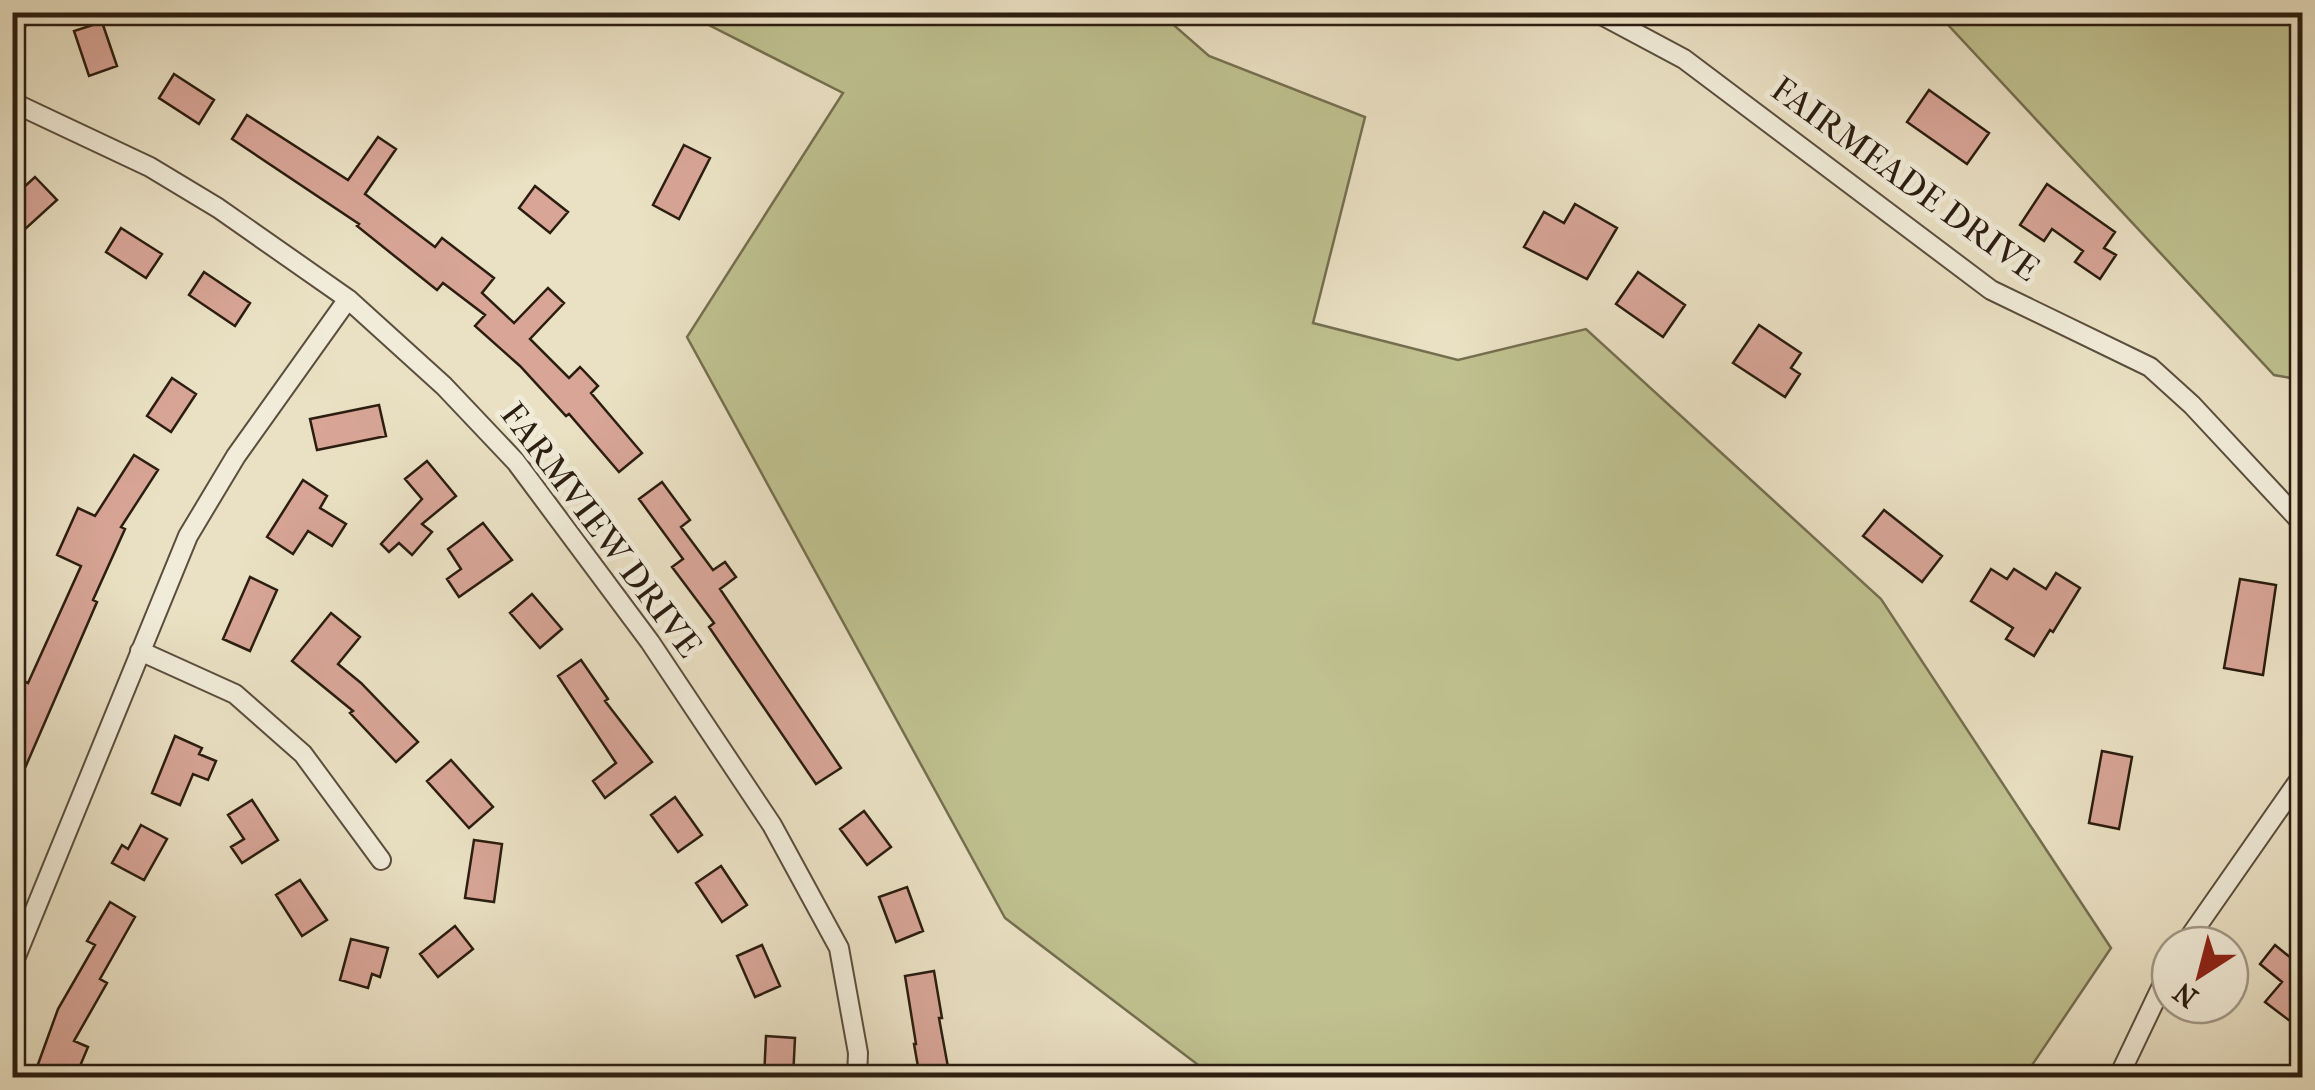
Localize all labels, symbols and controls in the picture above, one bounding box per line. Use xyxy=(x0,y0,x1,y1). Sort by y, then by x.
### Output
street label: FAIRMEADE DRIVE xyxy=(1763,68,2047,290)
street label: FARMVIEW DRIVE xyxy=(492,395,710,665)
north arrow xyxy=(2150,925,2250,1025)
text: N xyxy=(2167,975,2204,1014)

